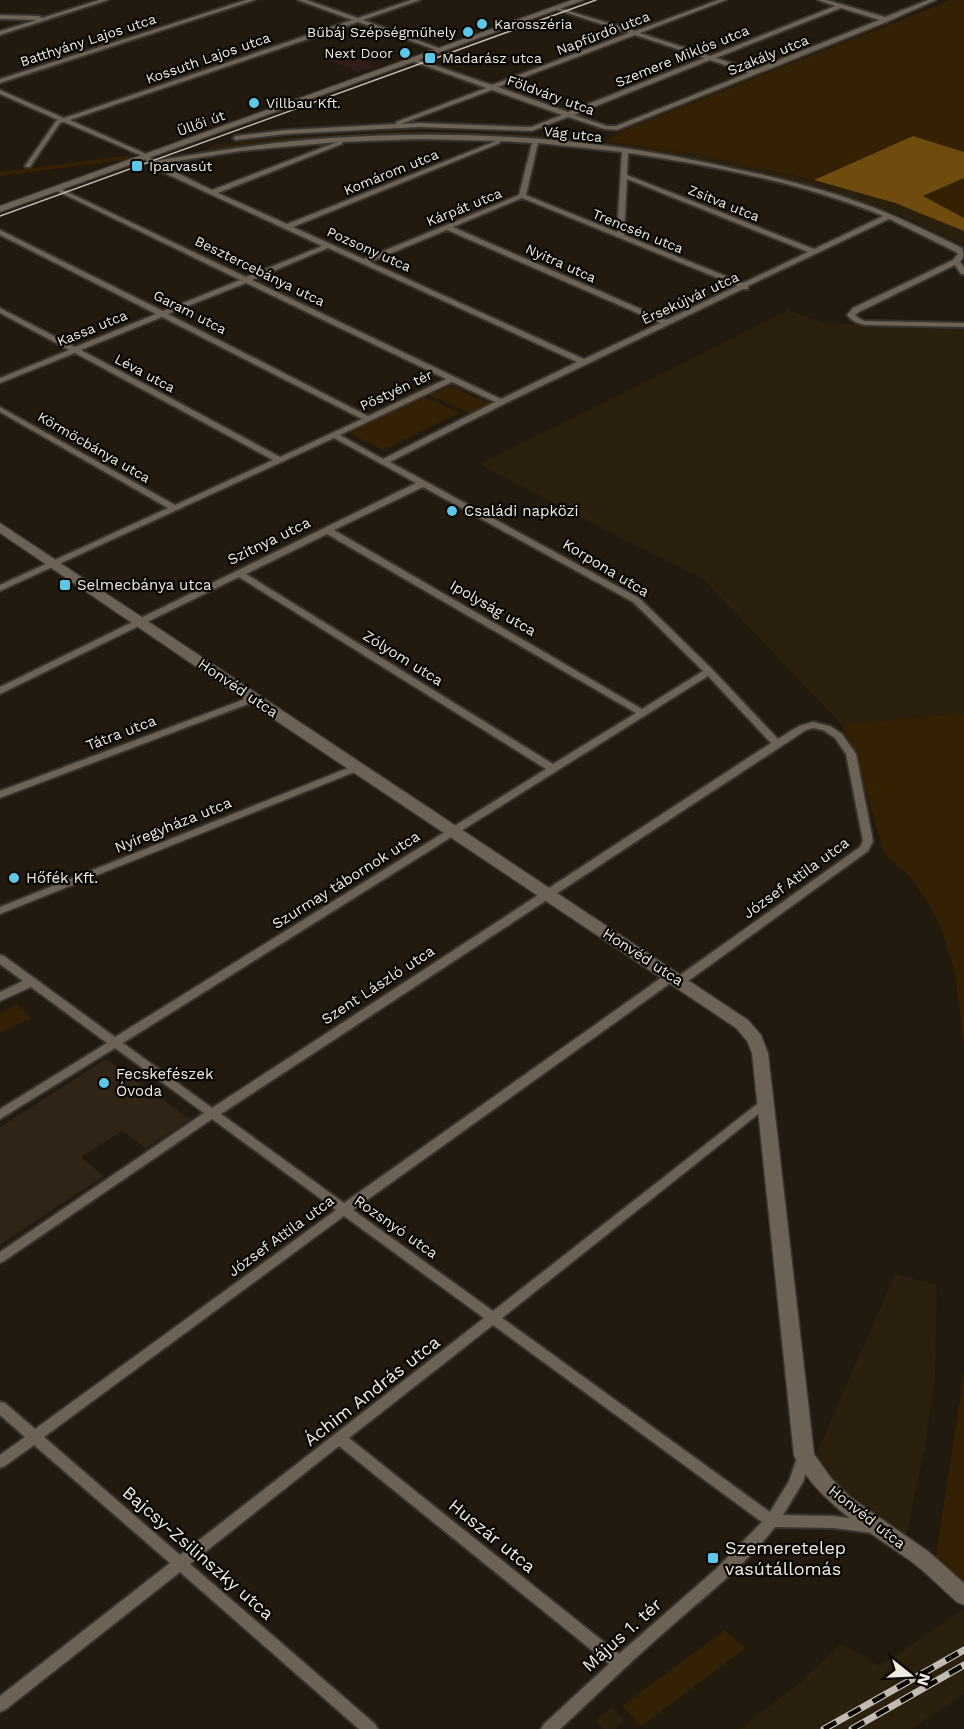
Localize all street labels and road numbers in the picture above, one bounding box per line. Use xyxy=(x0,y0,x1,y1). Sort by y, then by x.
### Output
street label: Napfürdő utca xyxy=(554,8,652,58)
street label: Batthyány Lajos utca xyxy=(18,10,158,70)
street label: Szemere Miklós utca xyxy=(613,22,751,90)
street label: Kossuth Lajos utca xyxy=(144,29,272,87)
street label: Szakály utca xyxy=(725,31,811,79)
street label: Földváry utca xyxy=(505,72,597,118)
street label: Üllői út xyxy=(175,107,227,139)
street label: Vág utca xyxy=(543,123,603,145)
street label: Komárom utca xyxy=(341,146,441,198)
street label: Zsitva utca xyxy=(686,181,762,225)
street label: Kárpát utca xyxy=(424,185,504,229)
street label: Trencsén utca xyxy=(590,205,686,257)
street label: Pozsony utca xyxy=(324,223,414,275)
street label: Besztercebánya utca xyxy=(193,233,328,309)
street label: Nyitra utca xyxy=(523,240,599,286)
street label: Érsekújvár utca xyxy=(639,268,741,328)
street label: Garam utca xyxy=(151,287,229,337)
street label: Kassa utca xyxy=(55,307,130,349)
street label: Léva utca xyxy=(112,350,178,396)
street label: Pöstyén tér xyxy=(357,366,435,414)
street label: Körmöcbánya utca xyxy=(35,408,153,486)
street label: Szitnya utca xyxy=(225,513,314,569)
street label: Korpona utca xyxy=(559,535,653,601)
street label: Ipolyság utca xyxy=(447,576,540,640)
street label: Zólyom utca xyxy=(360,626,447,690)
street label: Honvéd utca xyxy=(195,655,282,722)
street label: Tátra utca xyxy=(83,711,159,755)
street label: Nyíregyháza utca xyxy=(112,793,235,857)
street label: Szurmay tábornok utca xyxy=(269,827,424,933)
street label: József Attila utca xyxy=(739,833,853,923)
street label: Honvéd utca xyxy=(599,924,687,990)
street label: Szent László utca xyxy=(318,941,438,1028)
street label: József Attila utca xyxy=(224,1191,338,1281)
street label: Rozsnyó utca xyxy=(351,1192,442,1263)
street label: Áchim András utca xyxy=(300,1331,444,1450)
street label: Bajcsy-Zsilinszky utca xyxy=(119,1481,278,1624)
street label: Honvéd utca xyxy=(825,1481,909,1553)
street label: Huszár utca xyxy=(445,1494,540,1577)
street label: Május 1. tér xyxy=(578,1594,666,1676)

